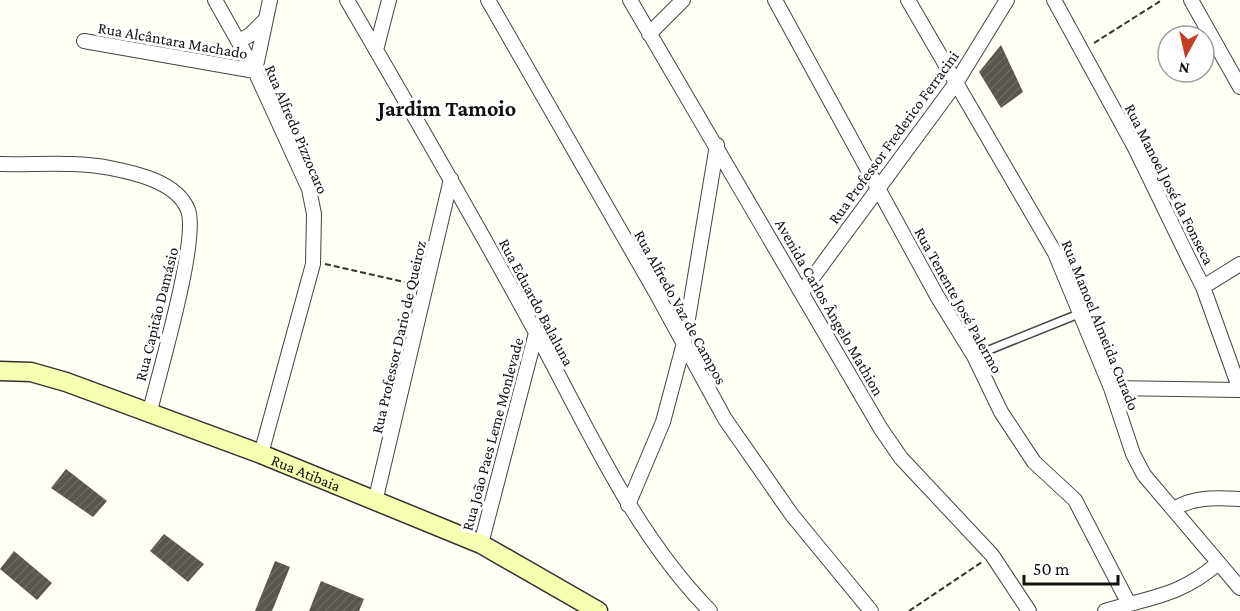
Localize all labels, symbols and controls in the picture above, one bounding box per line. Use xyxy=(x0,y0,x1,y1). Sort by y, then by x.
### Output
street label: Rua Alcântara Machado xyxy=(97,19,249,62)
north arrow xyxy=(1156,24,1216,84)
street label: Rua Professor Frederico Ferracini xyxy=(825,48,962,227)
text: N xyxy=(1177,59,1191,78)
street label: Rua Alfredo Pizzocaro xyxy=(262,62,331,196)
district label: Jardim Tamoio xyxy=(376,96,516,121)
street label: Rua Manoel José da Fonseca xyxy=(1121,101,1218,268)
street label: Avenida Carlos Ângelo Mathion xyxy=(771,216,887,399)
street label: Rua Tenente José Palermo xyxy=(910,224,1006,377)
street label: Rua Alfredo Vaz de Campos xyxy=(630,227,730,388)
street label: Rua Eduardo Balaluna xyxy=(496,236,578,369)
street label: Rua Manoel Almeida Curado xyxy=(1059,238,1143,413)
street label: Rua Professor Dario de Queiroz xyxy=(368,239,429,435)
street label: Rua Capitão Damásio xyxy=(132,245,182,383)
street label: Rua João Paes Leme Monlevade xyxy=(459,336,527,533)
street label: Rua Atibaia xyxy=(269,451,344,495)
scale bar xyxy=(1024,548,1118,586)
text: 50 m xyxy=(1033,559,1070,579)

